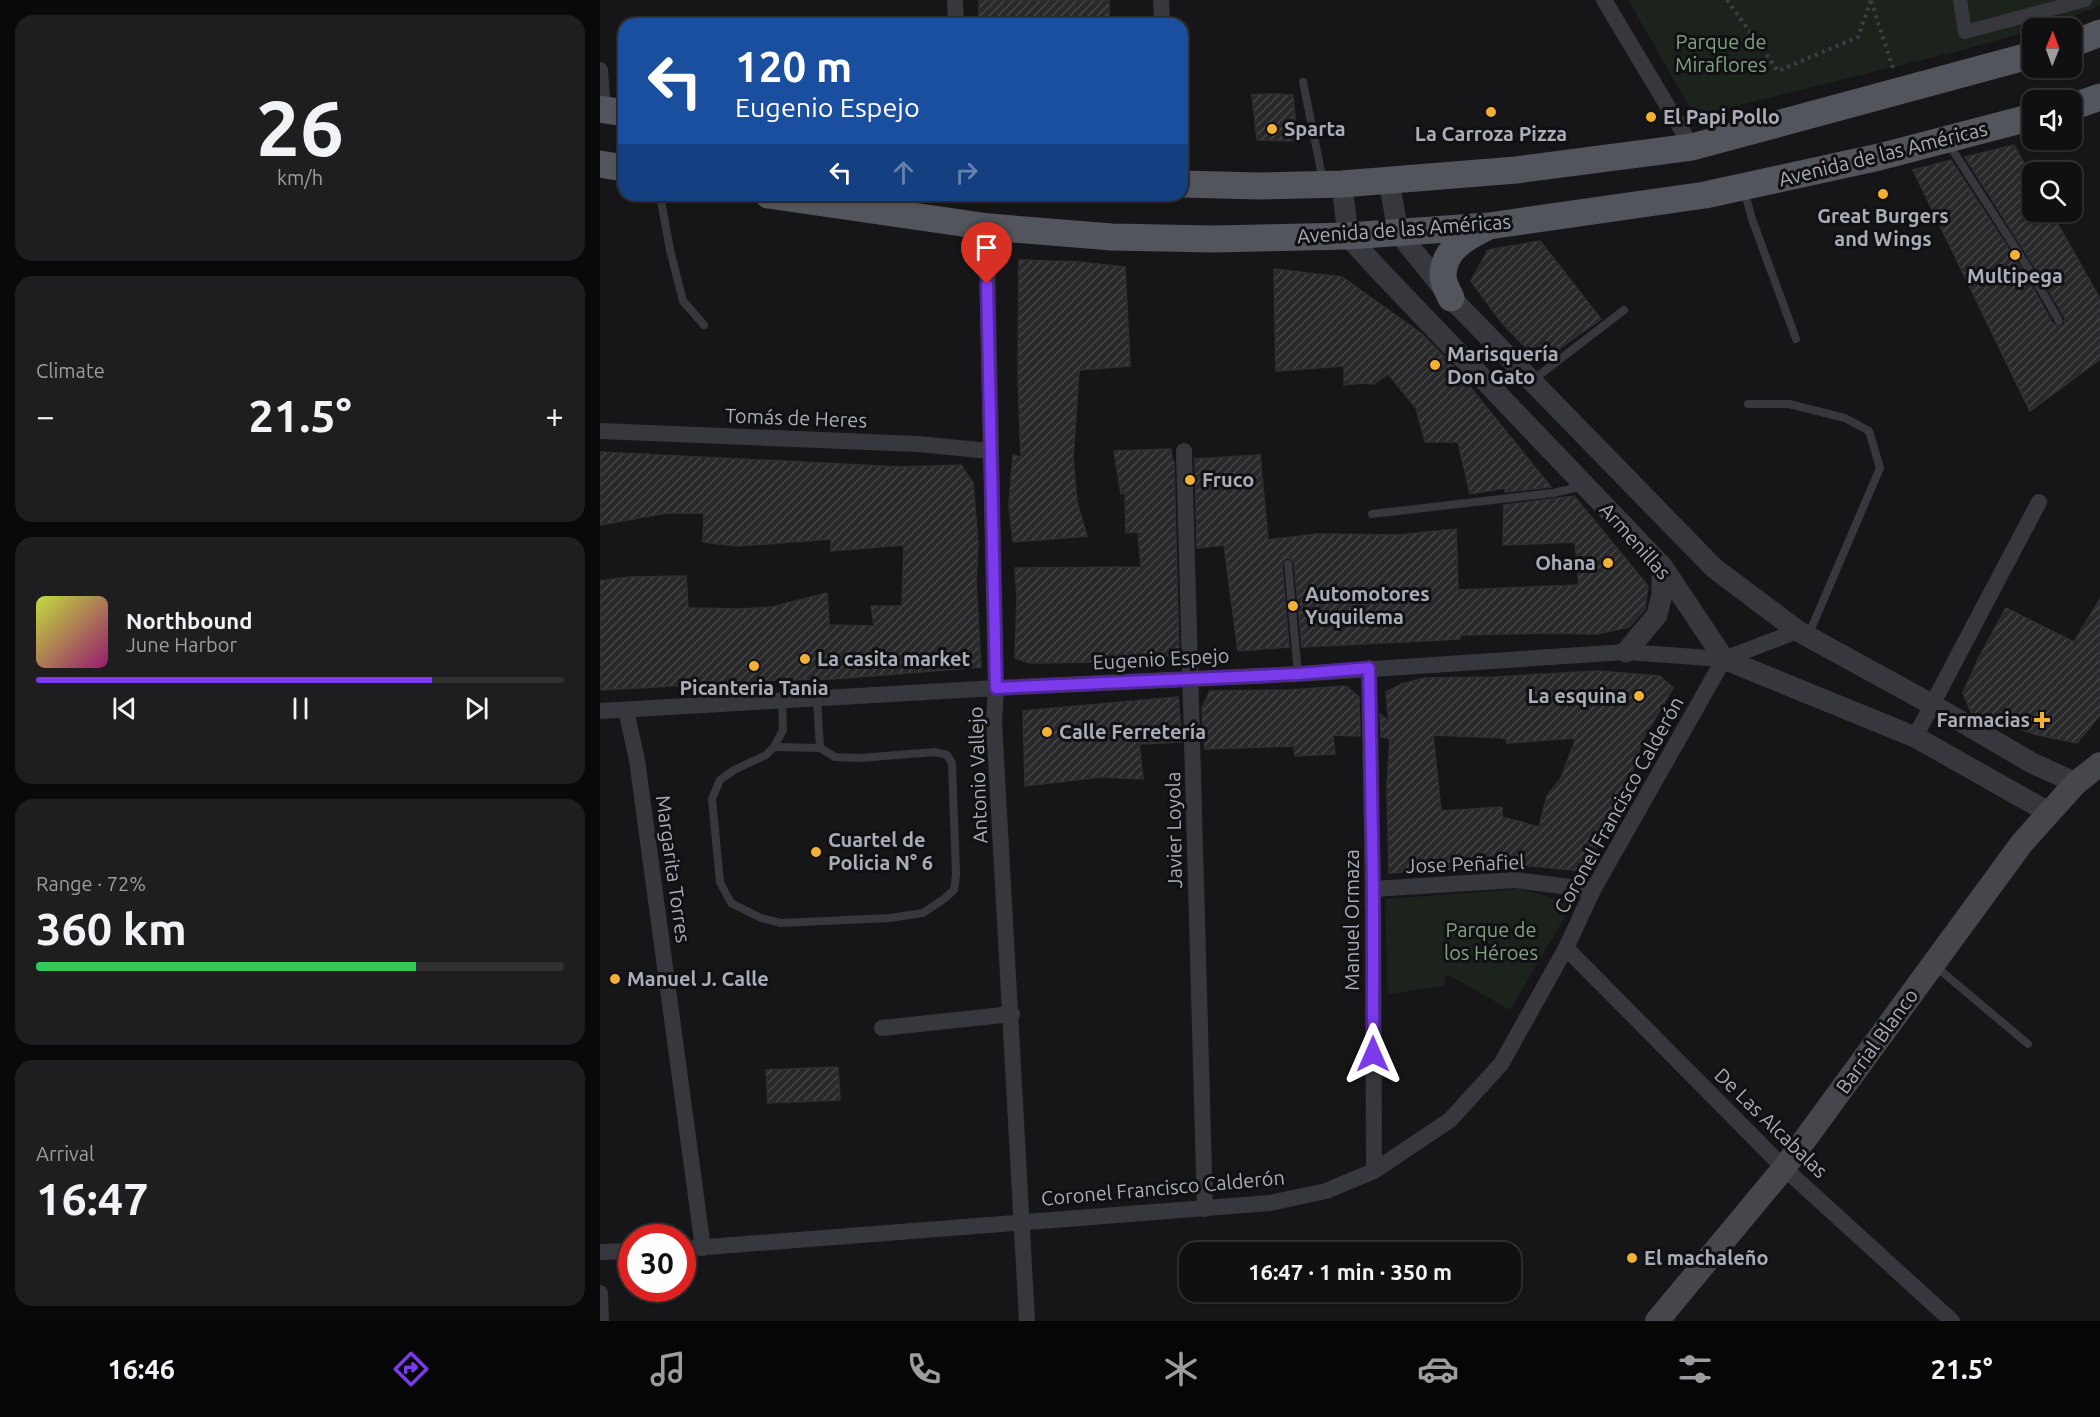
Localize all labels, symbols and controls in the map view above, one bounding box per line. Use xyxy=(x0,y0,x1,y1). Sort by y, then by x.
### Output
north arrow xyxy=(2022,18,2082,78)
map controls xyxy=(2022,18,2082,222)
park label: Parque de Miraflores xyxy=(1675,30,1767,76)
icon: left xyxy=(636,42,714,120)
text: 120 m xyxy=(735,43,852,90)
text: 26 xyxy=(256,83,344,171)
button: sound xyxy=(2022,90,2082,150)
text: Eugenio Espejo xyxy=(735,92,920,122)
marker: La Carroza Pizza xyxy=(1484,105,1498,119)
place label: El Papi Pollo xyxy=(1663,105,1780,128)
marker: El Papi Pollo xyxy=(1644,110,1658,124)
street label: Avenida de las Américas xyxy=(1776,116,1990,191)
place label: Sparta xyxy=(1284,117,1346,140)
marker: Sparta xyxy=(1265,122,1279,136)
place label: La Carroza Pizza xyxy=(1415,122,1567,145)
icon: left xyxy=(824,156,857,189)
icon: ahead xyxy=(887,156,920,189)
icon: right xyxy=(950,156,983,189)
button: search xyxy=(2022,162,2082,222)
text: km/h xyxy=(277,166,323,189)
marker: Great Burgers and Wings xyxy=(1876,187,1890,201)
place label: Great Burgers and Wings xyxy=(1817,204,1949,250)
street label: Avenida de las Américas xyxy=(1296,210,1512,247)
pin xyxy=(961,222,1012,284)
icon: arrive xyxy=(970,231,1003,264)
marker: Multipega xyxy=(2008,248,2022,262)
place label: Multipega xyxy=(1967,264,2063,287)
place label: Marisquería Don Gato xyxy=(1447,342,1559,388)
marker: Marisquería Don Gato xyxy=(1428,358,1442,372)
text: Climate xyxy=(36,359,105,382)
text: 21.5° xyxy=(248,390,352,441)
text: − xyxy=(36,397,55,434)
text: + xyxy=(545,397,564,434)
street label: Tomás de Heres xyxy=(725,404,868,431)
place label: Fruco xyxy=(1202,468,1254,491)
marker: Fruco xyxy=(1183,473,1197,487)
street label: Armenillas xyxy=(1595,498,1676,584)
place label: Ohana xyxy=(1535,551,1596,574)
marker: Ohana xyxy=(1601,556,1615,570)
place label: Automotores Yuquilema xyxy=(1305,582,1430,628)
marker: Automotores Yuquilema xyxy=(1286,599,1300,613)
text: Northbound xyxy=(126,608,252,633)
text: June Harbor xyxy=(126,633,237,656)
street label: Eugenio Espejo xyxy=(1092,643,1230,674)
place label: La casita market xyxy=(817,647,970,670)
marker: La casita market xyxy=(798,652,812,666)
marker: Picanteria Tania xyxy=(747,659,761,673)
place label: Picanteria Tania xyxy=(679,676,829,699)
place label: La esquina xyxy=(1527,684,1627,707)
marker: La esquina xyxy=(1632,689,1646,703)
icon: previous xyxy=(108,692,141,725)
icon: pause xyxy=(284,692,317,725)
icon: next xyxy=(460,692,493,725)
street label: Coronel Francisco Calderón xyxy=(1549,692,1688,917)
street label: Antonio Vallejo xyxy=(964,706,991,844)
place label: Farmacias xyxy=(1936,708,2030,731)
marker: Farmacias xyxy=(2035,713,2049,727)
place label: Calle Ferretería xyxy=(1059,720,1206,743)
marker: Calle Ferretería xyxy=(1040,725,1054,739)
street label: Javier Loyola xyxy=(1161,772,1186,889)
street label: Margarita Torres xyxy=(652,794,695,944)
place label: Cuartel de Policia N° 6 xyxy=(828,828,933,874)
marker: Cuartel de Policia N° 6 xyxy=(809,845,823,859)
street label: Manuel Ormaza xyxy=(1340,849,1363,991)
street label: Jose Peñafiel xyxy=(1405,850,1525,877)
text: Range · 72% xyxy=(36,872,146,895)
text: 360 km xyxy=(36,903,187,954)
park label: Parque de los Héroes xyxy=(1444,918,1538,964)
place label: Manuel J. Calle xyxy=(627,967,769,990)
marker: Manuel J. Calle xyxy=(608,972,622,986)
street label: Barrial Blanco xyxy=(1831,984,1922,1098)
position arrow xyxy=(1341,1022,1405,1086)
street label: De Las Alcabalas xyxy=(1710,1063,1832,1182)
text: Arrival xyxy=(36,1142,94,1165)
street label: Coronel Francisco Calderón xyxy=(1040,1165,1286,1210)
text: 16:47 xyxy=(36,1173,149,1224)
speed limit sign: 30 xyxy=(618,1224,696,1302)
place label: El machaleño xyxy=(1644,1246,1769,1269)
marker: El machaleño xyxy=(1625,1251,1639,1265)
text: 16:47 · 1 min · 350 m xyxy=(1248,1259,1452,1284)
icon: directions xyxy=(390,1348,432,1390)
icon: music xyxy=(647,1348,689,1390)
icon: phone xyxy=(903,1348,945,1390)
icon: climate xyxy=(1160,1348,1202,1390)
icon: car xyxy=(1417,1348,1459,1390)
icon: filters xyxy=(1674,1348,1716,1390)
text: 16:46 xyxy=(107,1354,175,1384)
text: 21.5° xyxy=(1931,1354,1993,1384)

